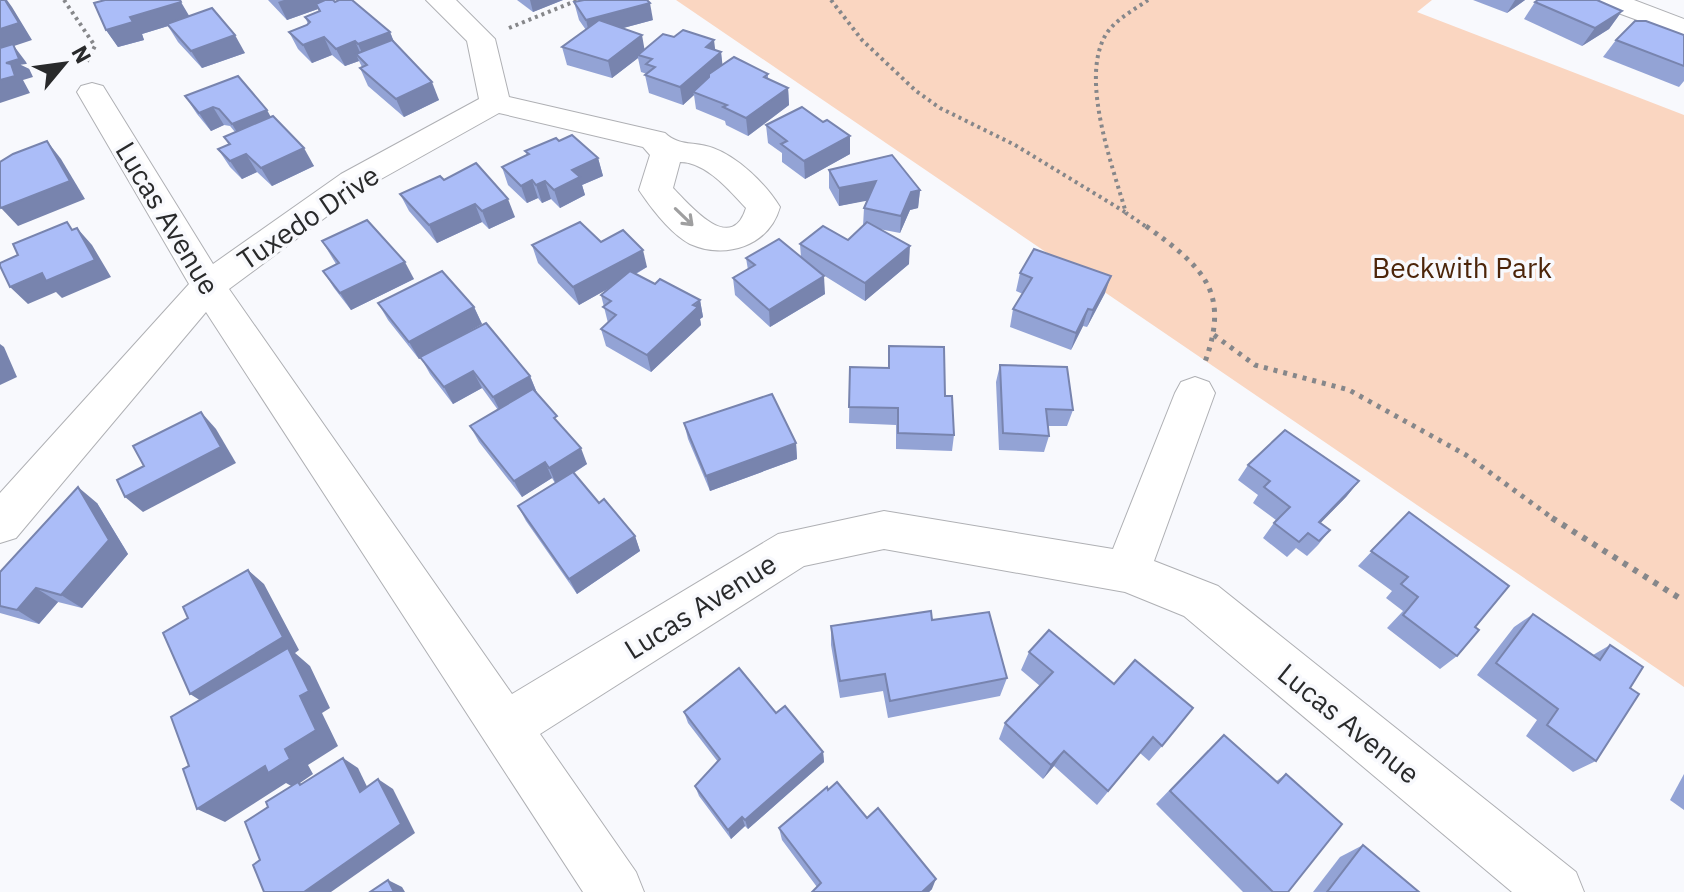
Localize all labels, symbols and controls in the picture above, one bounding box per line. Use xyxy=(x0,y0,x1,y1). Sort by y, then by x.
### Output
north arrow xyxy=(24,24,104,104)
text: N xyxy=(65,40,98,68)
street label: Lucas Avenue xyxy=(108,135,228,301)
street label: Tuxedo Drive xyxy=(230,156,386,278)
one-way arrow xyxy=(674,207,694,226)
park label: Beckwith Park xyxy=(1372,249,1552,286)
street label: Lucas Avenue xyxy=(617,545,783,667)
street label: Lucas Avenue xyxy=(1270,654,1428,792)

